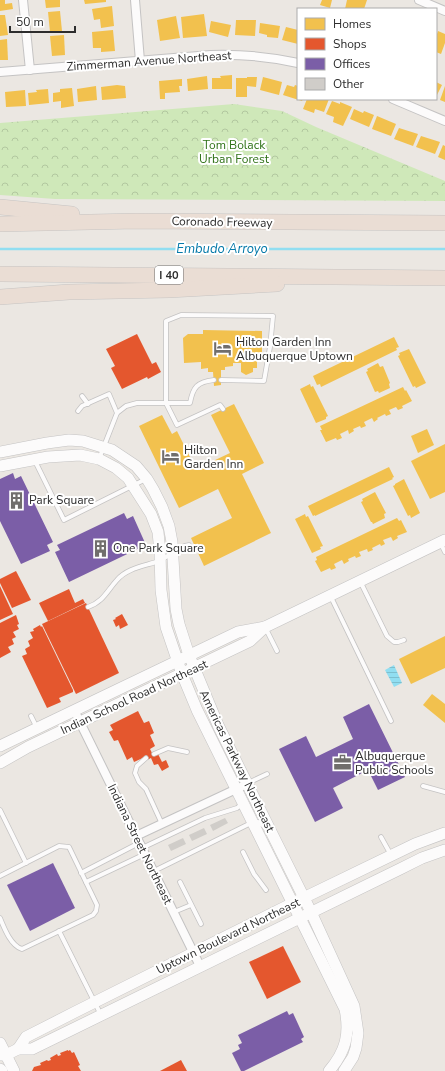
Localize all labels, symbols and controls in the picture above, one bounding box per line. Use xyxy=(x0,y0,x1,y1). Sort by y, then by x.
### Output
scale bar xyxy=(10,8,75,34)
legend xyxy=(297,8,437,100)
text: 50 m xyxy=(16,14,44,30)
text: Homes xyxy=(333,16,371,32)
text: Shops xyxy=(333,36,367,52)
street label: Zimmerman Avenue Northeast xyxy=(66,47,233,75)
text: Offices xyxy=(333,56,371,72)
text: Other xyxy=(333,76,365,92)
park label: Tom Bolack Urban Forest xyxy=(199,137,270,167)
street label: Coronado Freeway xyxy=(171,213,273,231)
water label: Embudo Arroyo xyxy=(176,240,268,258)
road number: I 40 xyxy=(155,266,183,284)
place label: Hilton Garden Inn Albuquerque Uptown xyxy=(236,334,353,364)
hotel icon: Hilton Garden Inn Albuquerque Uptown xyxy=(213,339,233,359)
place label: Hilton Garden Inn xyxy=(184,442,243,472)
hotel icon: Hilton Garden Inn xyxy=(161,447,181,467)
building icon: Park Square xyxy=(6,490,26,510)
place label: Park Square xyxy=(29,492,94,508)
building icon: One Park Square xyxy=(90,538,110,558)
place label: One Park Square xyxy=(113,540,204,556)
street label: Indian School Road Northeast xyxy=(58,655,211,738)
street label: Americas Parkway Northeast xyxy=(196,687,279,835)
place label: Albuquerque Public Schools xyxy=(355,748,434,778)
office icon: Albuquerque Public Schools xyxy=(332,753,352,773)
street label: Indiana Street Northeast xyxy=(104,781,176,908)
street label: Uptown Boulevard Northeast xyxy=(153,894,303,978)

